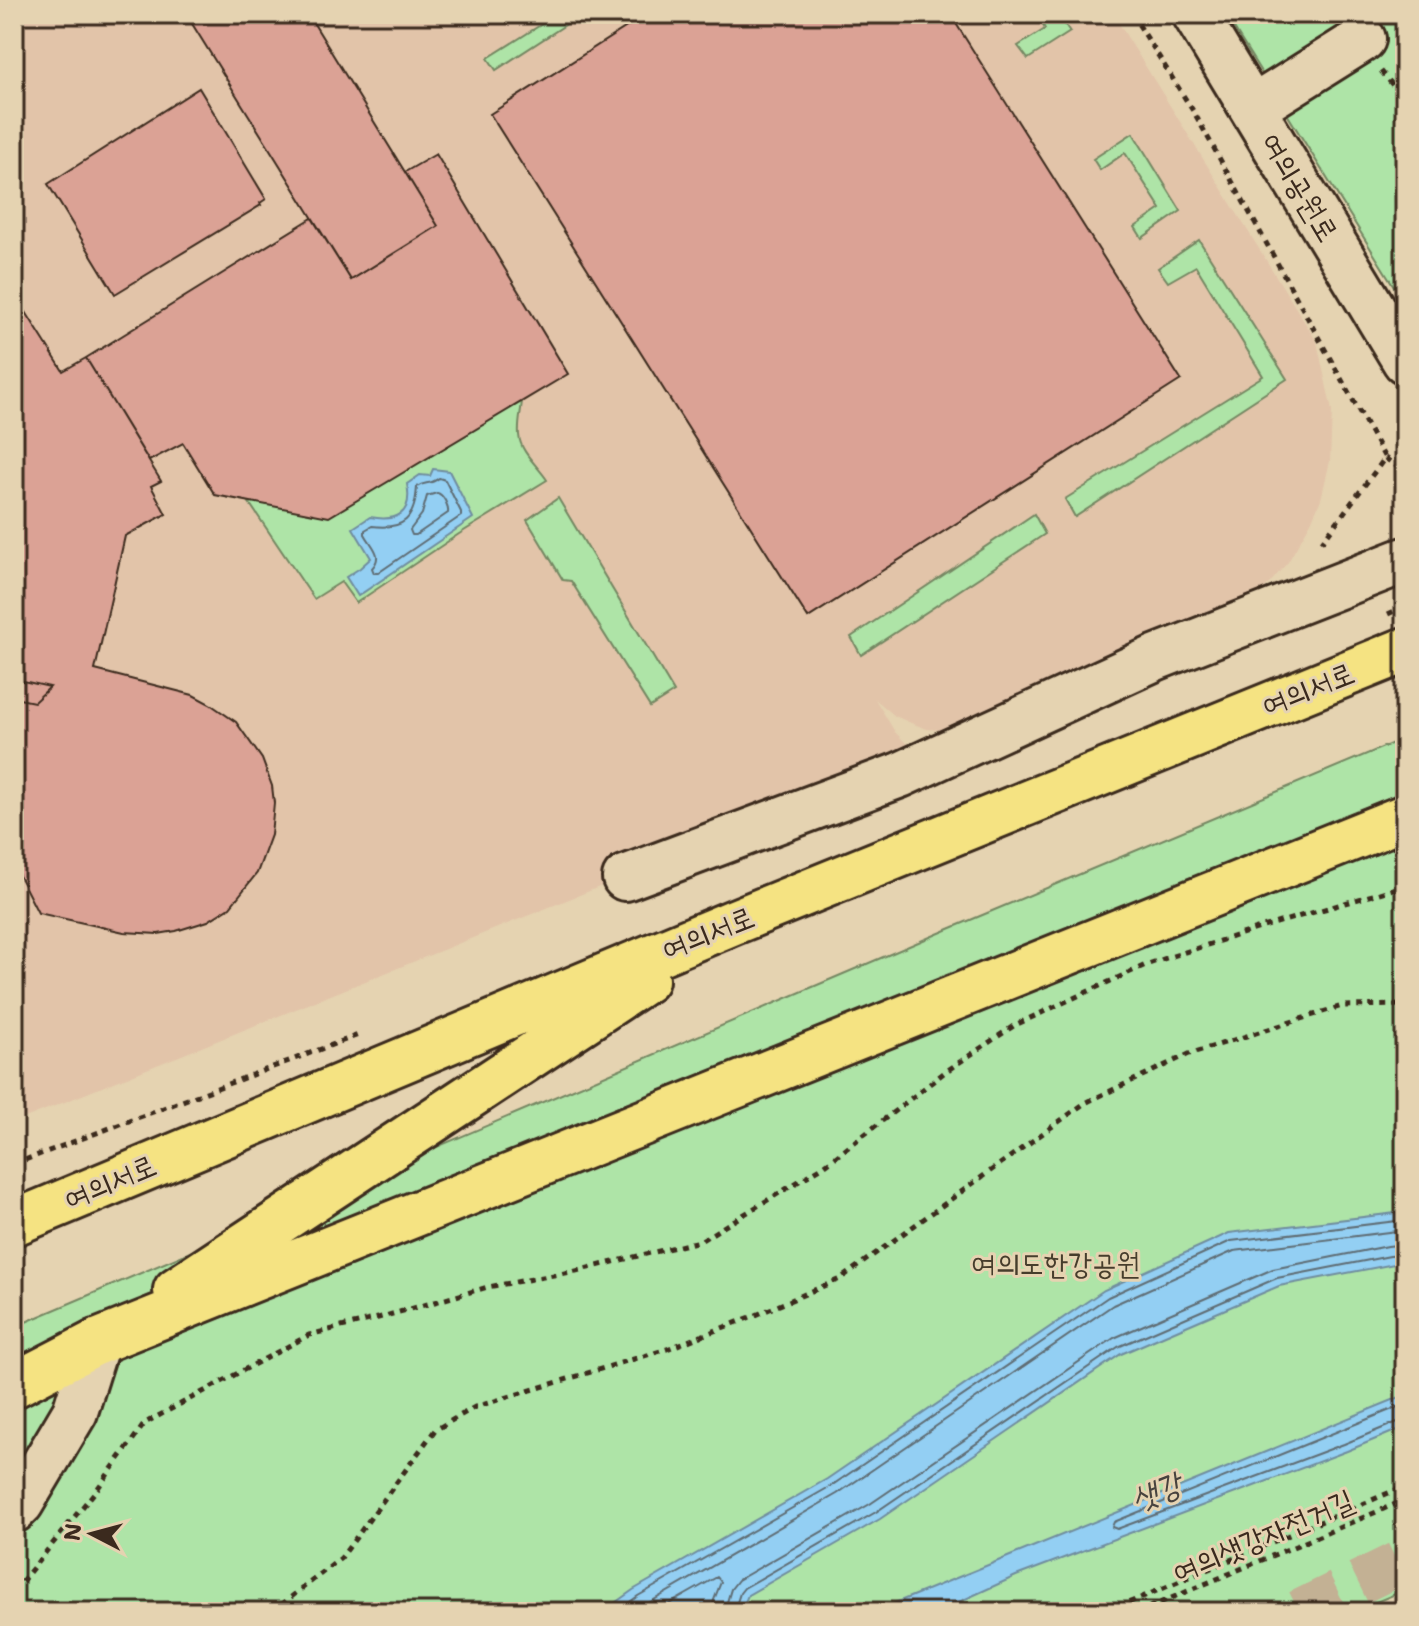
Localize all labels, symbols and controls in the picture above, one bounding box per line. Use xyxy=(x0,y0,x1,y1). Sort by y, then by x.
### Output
street label: 여의공원로 xyxy=(1251,125,1349,249)
street label: 여의서로 xyxy=(1256,652,1360,726)
street label: 여의서로 xyxy=(656,896,760,970)
street label: 여의서로 xyxy=(58,1144,162,1220)
park label: 여의도한강공원 xyxy=(972,1243,1140,1284)
water label: 샛강 xyxy=(1124,1460,1191,1521)
street label: 여의샛강자전거길 xyxy=(1166,1479,1360,1593)
north arrow xyxy=(52,1494,132,1574)
text: N xyxy=(57,1522,88,1542)

